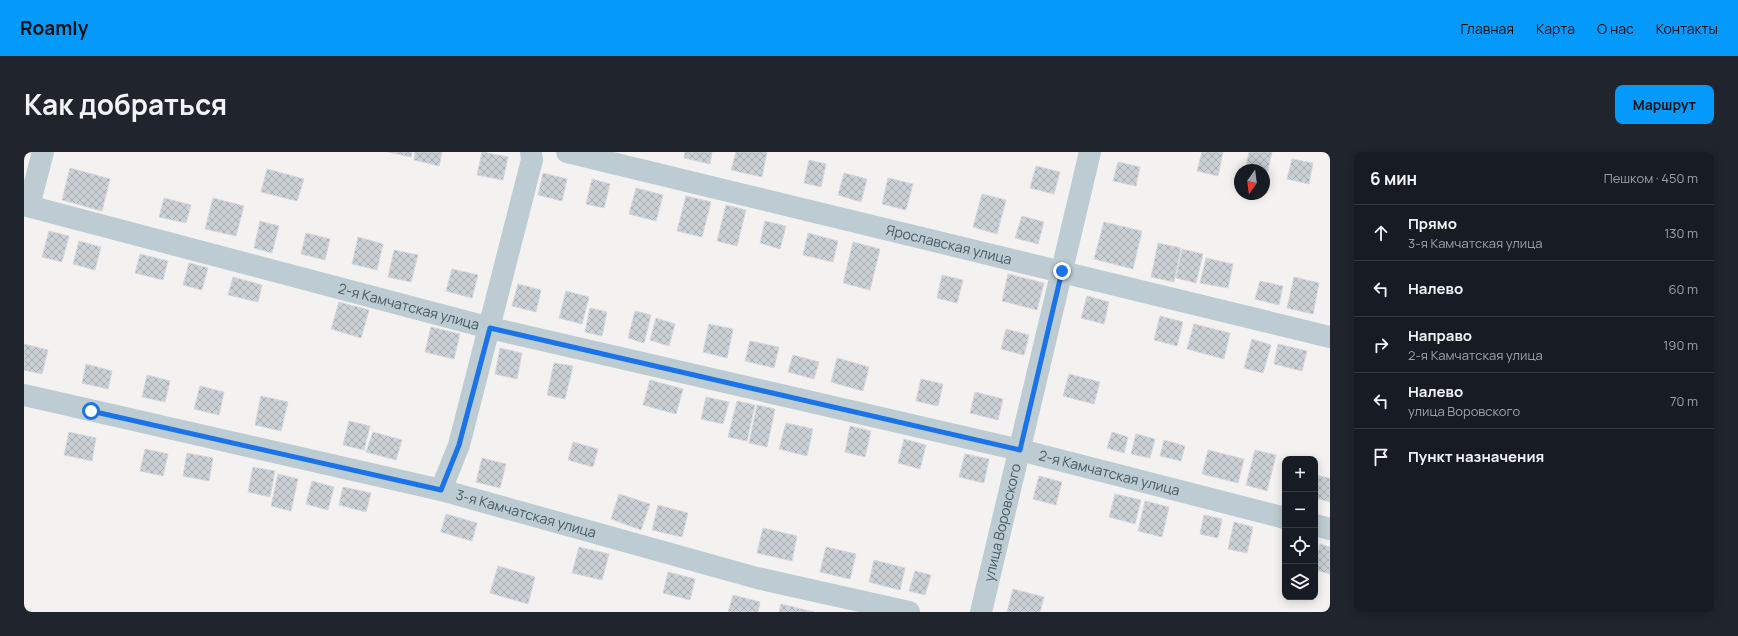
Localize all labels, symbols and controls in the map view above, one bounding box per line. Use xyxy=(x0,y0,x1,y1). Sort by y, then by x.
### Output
text: Roamly xyxy=(20,15,88,41)
text: Главная xyxy=(1461,19,1514,38)
text: Карта xyxy=(1536,19,1575,38)
text: О нас xyxy=(1597,19,1634,38)
text: Контакты xyxy=(1656,19,1718,38)
text: Как добраться xyxy=(24,85,227,123)
button: Маршрут xyxy=(1615,85,1714,124)
north arrow xyxy=(1234,164,1270,200)
text: 6 мин xyxy=(1370,167,1417,190)
text: Пешком · 450 m xyxy=(1604,169,1698,187)
text: Прямо xyxy=(1408,213,1457,234)
street label: Ярославская улица xyxy=(884,220,1014,269)
icon: ahead xyxy=(1370,222,1392,244)
text: 130 m xyxy=(1664,224,1698,242)
text: 3-я Камчатская улица xyxy=(1408,234,1542,252)
route end xyxy=(1053,262,1071,280)
street label: 2-я Камчатская улица xyxy=(336,278,482,334)
icon: left xyxy=(1370,278,1392,300)
text: Налево xyxy=(1408,278,1463,299)
text: 60 m xyxy=(1668,280,1698,298)
text: Направо xyxy=(1408,325,1472,346)
icon: right xyxy=(1370,334,1392,356)
text: 190 m xyxy=(1663,336,1698,354)
text: 2-я Камчатская улица xyxy=(1408,346,1543,364)
text: Налево xyxy=(1408,381,1463,402)
icon: left xyxy=(1370,390,1392,412)
text: 70 m xyxy=(1670,392,1698,410)
route start xyxy=(82,402,100,420)
text: улица Воровского xyxy=(1408,402,1520,420)
street label: 2-я Камчатская улица xyxy=(1037,445,1182,500)
icon: arrive xyxy=(1370,446,1392,468)
text: Пункт назначения xyxy=(1408,446,1544,467)
map controls xyxy=(1282,456,1318,600)
button: + xyxy=(1282,456,1318,492)
street label: улица Воровского xyxy=(979,461,1025,583)
street label: 3-я Камчатская улица xyxy=(454,485,599,542)
button: − xyxy=(1282,492,1318,528)
button: locate xyxy=(1282,528,1318,564)
button: layers xyxy=(1282,564,1318,600)

